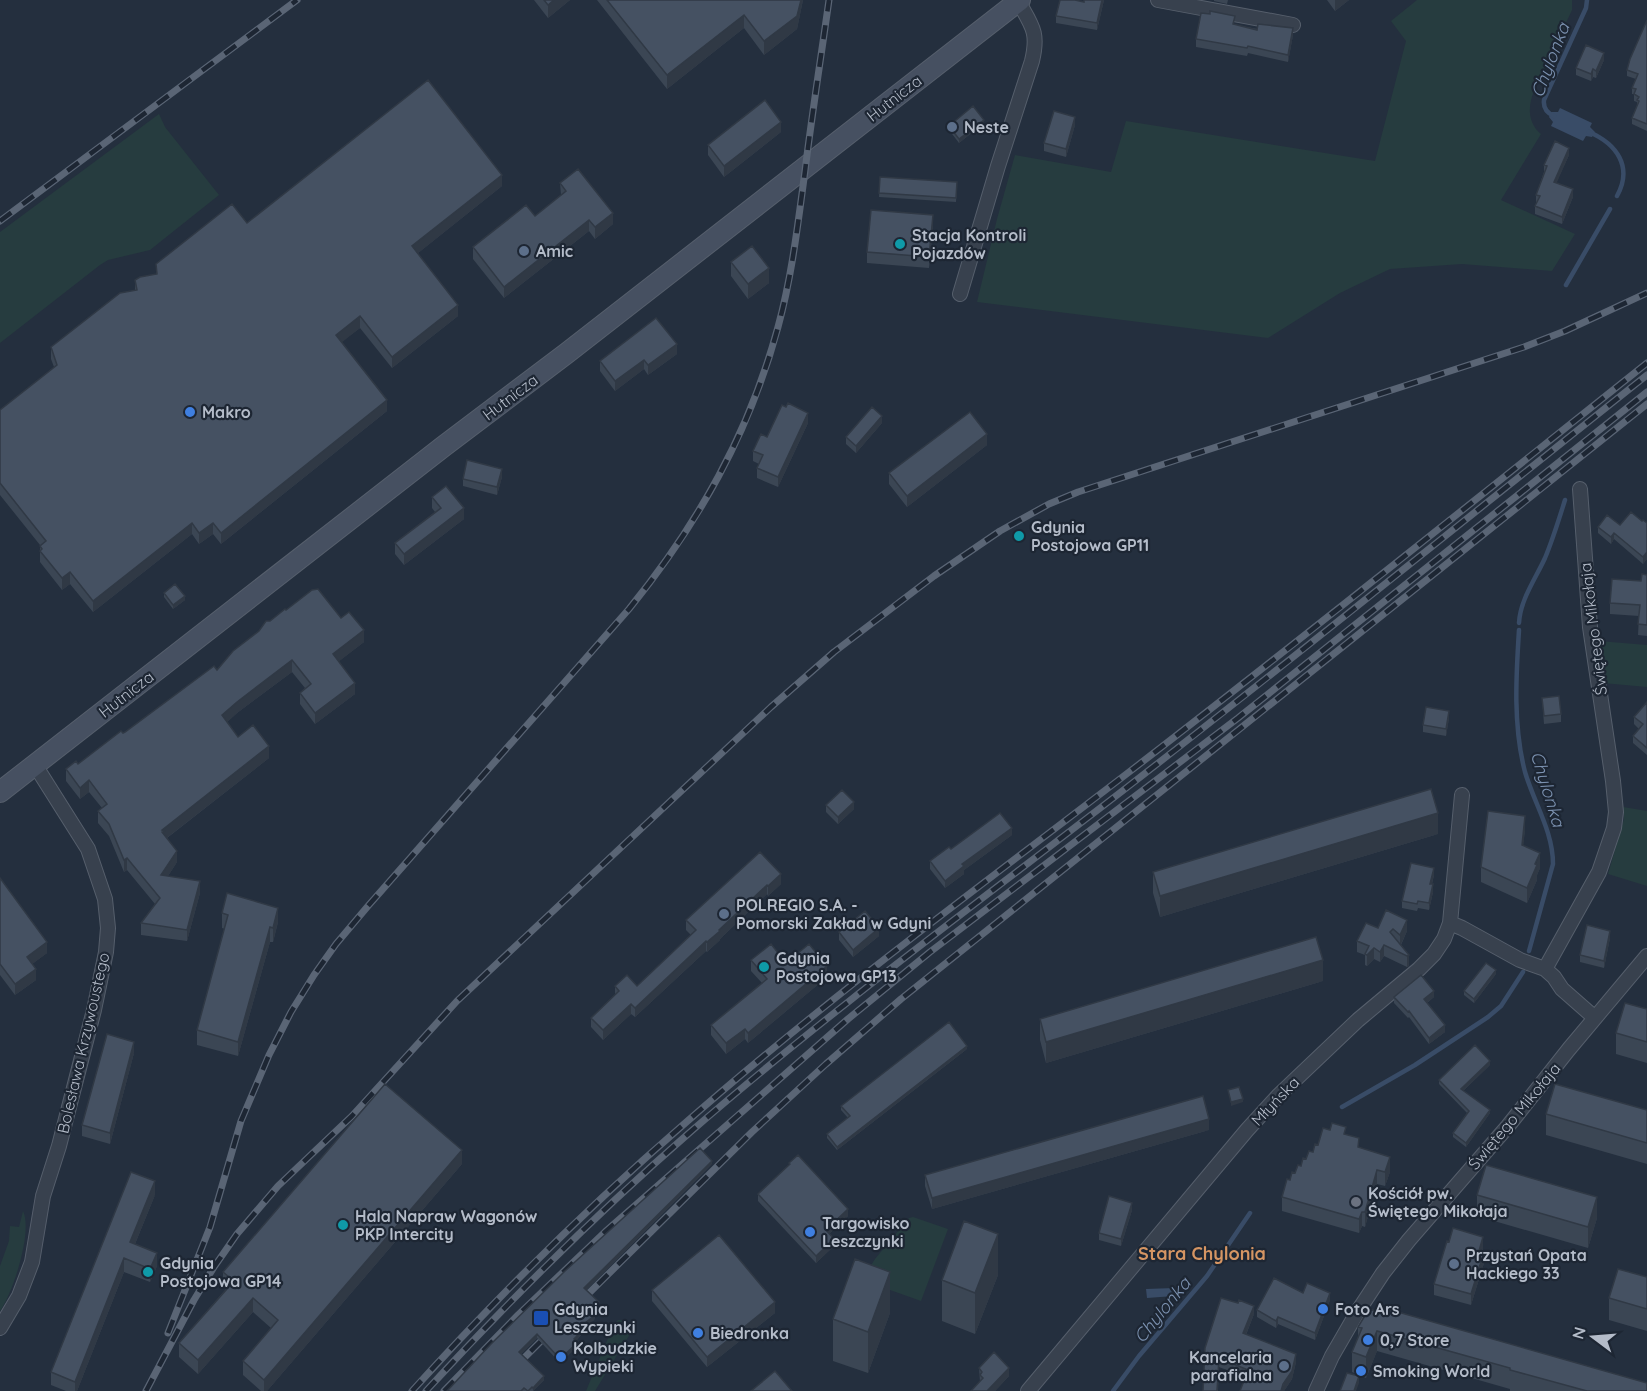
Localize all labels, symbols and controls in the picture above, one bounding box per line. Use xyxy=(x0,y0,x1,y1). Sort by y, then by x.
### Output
water label: Chylonka xyxy=(1525,19,1575,100)
street label: Hutnicza xyxy=(862,70,926,126)
place label: Neste xyxy=(964,117,1009,137)
marker: Neste xyxy=(945,120,959,134)
place label: Stacja Kontroli Pojazdów xyxy=(912,225,1026,263)
marker: Stacja Kontroli Pojazdów xyxy=(893,237,907,251)
place label: Amic xyxy=(536,241,573,261)
marker: Amic xyxy=(517,244,531,258)
street label: Hutnicza xyxy=(478,370,542,424)
place label: Makro xyxy=(202,402,251,422)
marker: Makro xyxy=(183,405,197,419)
place label: Gdynia Postojowa GP11 xyxy=(1031,517,1149,555)
marker: Gdynia Postojowa GP11 xyxy=(1012,529,1026,543)
street label: Świętego Mikołaja xyxy=(1575,562,1611,696)
street label: Hutnicza xyxy=(94,666,158,722)
water label: Chylonka xyxy=(1526,748,1571,831)
place label: POLREGIO S.A. - Pomorski Zakład w Gdyni xyxy=(736,895,931,933)
marker: POLREGIO S.A. - Pomorski Zakład w Gdyni xyxy=(717,907,731,921)
place label: Gdynia Postojowa GP13 xyxy=(776,948,897,986)
street label: Bolesława Krzywoustego xyxy=(52,951,114,1135)
marker: Gdynia Postojowa GP13 xyxy=(757,960,771,974)
street label: Świętego Mikołaja xyxy=(1463,1058,1565,1174)
street label: Młyńska xyxy=(1247,1072,1303,1130)
place label: Kościół pw. Świętego Mikołaja xyxy=(1368,1183,1508,1221)
marker: Kościół pw. Świętego Mikołaja xyxy=(1349,1195,1363,1209)
place label: Hala Napraw Wagonów PKP Intercity xyxy=(355,1206,537,1244)
place label: Targowisko Leszczynki xyxy=(822,1213,910,1251)
marker: Hala Napraw Wagonów PKP Intercity xyxy=(336,1218,350,1232)
marker: Targowisko Leszczynki xyxy=(803,1225,817,1239)
district label: Stara Chylonia xyxy=(1138,1242,1266,1265)
place label: Przystań Opata Hackiego 33 xyxy=(1466,1245,1587,1283)
place label: Gdynia Postojowa GP14 xyxy=(160,1253,282,1291)
marker: Przystań Opata Hackiego 33 xyxy=(1447,1257,1461,1271)
marker: Gdynia Postojowa GP14 xyxy=(141,1265,155,1279)
water label: Chylonka xyxy=(1129,1272,1196,1347)
place label: Gdynia Leszczynki xyxy=(554,1299,636,1337)
place label: Foto Ars xyxy=(1335,1299,1400,1319)
marker: Foto Ars xyxy=(1316,1302,1330,1316)
north arrow xyxy=(1563,1307,1623,1367)
marker: Gdynia Leszczynki xyxy=(532,1309,550,1327)
place label: Biedronka xyxy=(710,1323,789,1343)
text: N xyxy=(1567,1324,1590,1341)
marker: Biedronka xyxy=(691,1326,705,1340)
place label: 0,7 Store xyxy=(1380,1330,1450,1350)
marker: 0,7 Store xyxy=(1361,1333,1375,1347)
place label: Kolbudzkie Wypieki xyxy=(573,1338,657,1376)
place label: Kancelaria parafialna xyxy=(1189,1347,1272,1385)
marker: Kolbudzkie Wypieki xyxy=(554,1350,568,1364)
marker: Kancelaria parafialna xyxy=(1277,1359,1291,1373)
place label: Smoking World xyxy=(1373,1361,1490,1381)
marker: Smoking World xyxy=(1354,1364,1368,1378)

